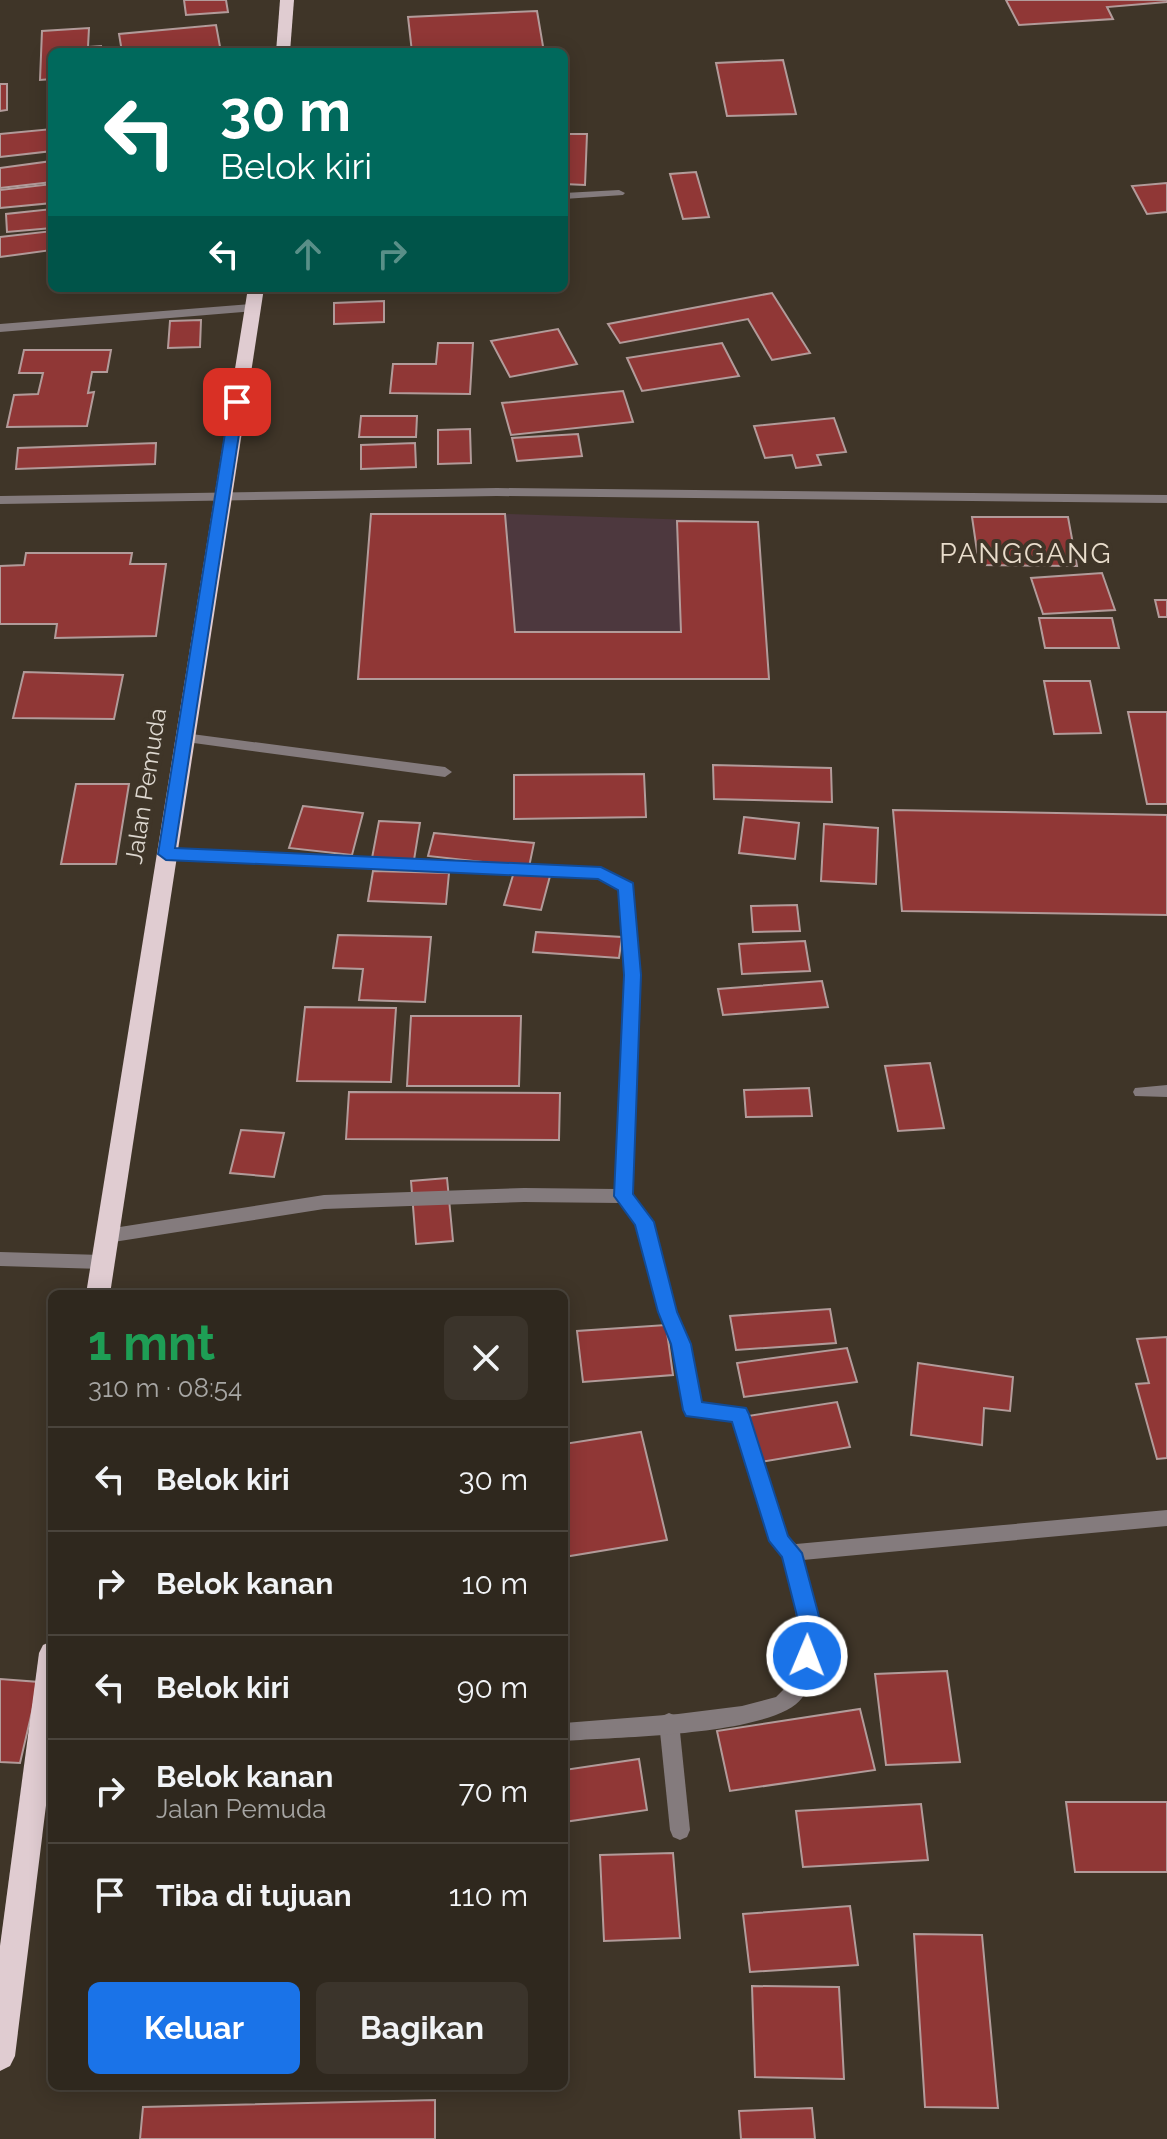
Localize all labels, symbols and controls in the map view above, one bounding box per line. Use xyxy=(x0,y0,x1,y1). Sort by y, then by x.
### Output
text: 30 m xyxy=(220,78,351,144)
icon: left xyxy=(88,80,192,184)
text: Belok kiri xyxy=(220,145,372,187)
icon: left xyxy=(202,232,246,276)
icon: ahead xyxy=(286,232,330,276)
icon: right xyxy=(370,232,414,276)
pin xyxy=(203,368,271,436)
icon: arrive xyxy=(215,380,259,424)
district label: PANGGANG xyxy=(939,537,1113,570)
street label: Jalan Pemuda xyxy=(119,706,172,866)
text: 1 mnt xyxy=(88,1315,215,1371)
button: close xyxy=(444,1316,528,1400)
text: 310 m · 08:54 xyxy=(88,1373,242,1403)
icon: left xyxy=(88,1457,132,1501)
text: Belok kiri xyxy=(156,1462,290,1497)
text: 30 m xyxy=(458,1462,528,1497)
icon: right xyxy=(88,1561,132,1605)
text: Belok kanan xyxy=(156,1566,333,1601)
text: 10 m xyxy=(462,1566,528,1601)
position arrow xyxy=(765,1614,849,1698)
icon: left xyxy=(88,1665,132,1709)
text: Belok kiri xyxy=(156,1670,290,1705)
text: 90 m xyxy=(457,1670,528,1705)
text: Belok kanan xyxy=(156,1759,333,1794)
icon: right xyxy=(88,1769,132,1813)
text: 70 m xyxy=(458,1774,528,1809)
text: Jalan Pemuda xyxy=(156,1794,326,1824)
icon: arrive xyxy=(88,1873,132,1917)
text: Tiba di tujuan xyxy=(156,1878,352,1913)
text: 110 m xyxy=(449,1878,528,1913)
button: Keluar xyxy=(88,1982,300,2074)
button: Bagikan xyxy=(316,1982,528,2074)

